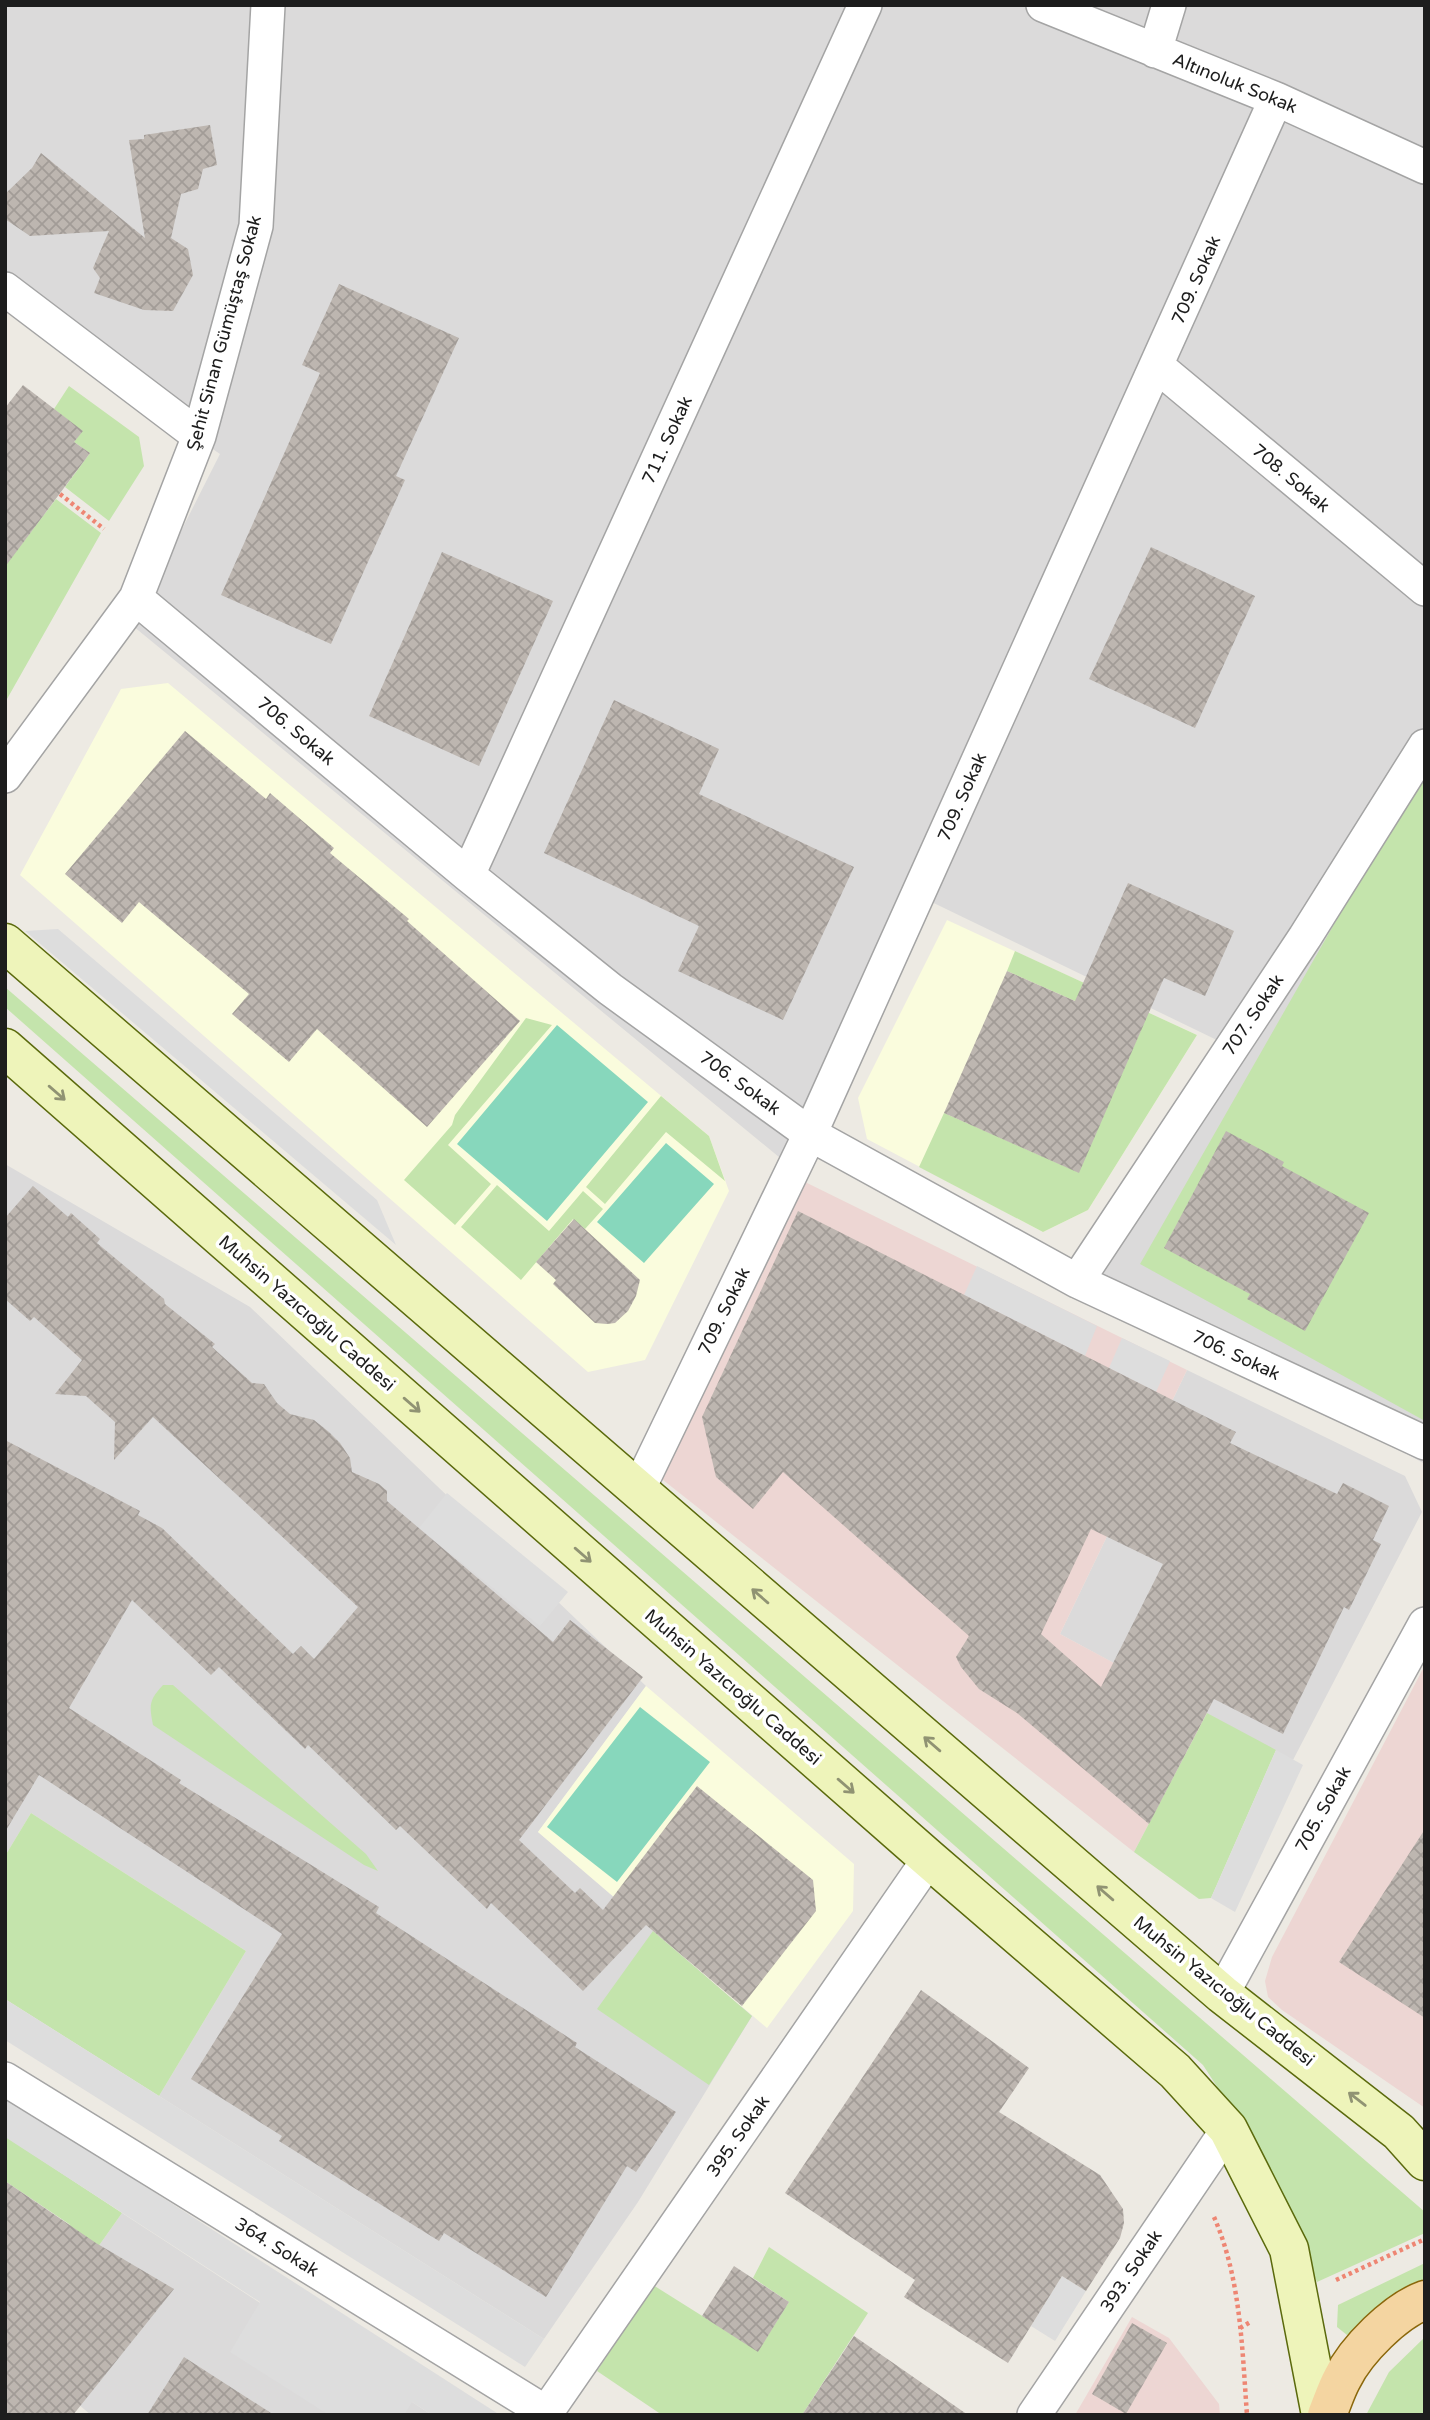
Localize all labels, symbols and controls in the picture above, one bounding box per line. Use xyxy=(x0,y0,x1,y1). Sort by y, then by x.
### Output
street label: Altınoluk Sokak xyxy=(1169,48,1301,118)
street label: Şehit Sinan Gümüştaş Sokak xyxy=(182,213,266,453)
street label: 709. Sokak xyxy=(1167,232,1225,328)
street label: 711. Sokak xyxy=(637,392,697,488)
street label: 708. Sokak xyxy=(1248,439,1335,517)
street label: 706. Sokak xyxy=(253,692,340,770)
street label: 709. Sokak xyxy=(933,749,991,845)
street label: 707. Sokak xyxy=(1218,970,1288,1060)
street label: 706. Sokak xyxy=(695,1046,785,1120)
one-way arrow xyxy=(47,1085,65,1101)
street label: Muhsin Yazıcıoğlu Caddesi xyxy=(214,1230,400,1396)
street label: 709. Sokak xyxy=(693,1263,755,1358)
street label: 706. Sokak xyxy=(1188,1325,1284,1385)
one-way arrow xyxy=(403,1397,421,1413)
one-way arrow xyxy=(574,1547,592,1563)
one-way arrow xyxy=(752,1588,770,1604)
street label: Muhsin Yazıcıoğlu Caddesi xyxy=(640,1604,826,1770)
one-way arrow xyxy=(924,1736,942,1752)
street label: 705. Sokak xyxy=(1290,1762,1356,1856)
one-way arrow xyxy=(837,1778,855,1794)
one-way arrow xyxy=(1096,1885,1114,1901)
street label: Muhsin Yazıcıoğlu Caddesi xyxy=(1129,1911,1319,2071)
street label: 395. Sokak xyxy=(702,2091,774,2181)
one-way arrow xyxy=(1348,2091,1366,2106)
street label: 364. Sokak xyxy=(231,2213,323,2282)
street label: 393. Sokak xyxy=(1095,2225,1167,2316)

